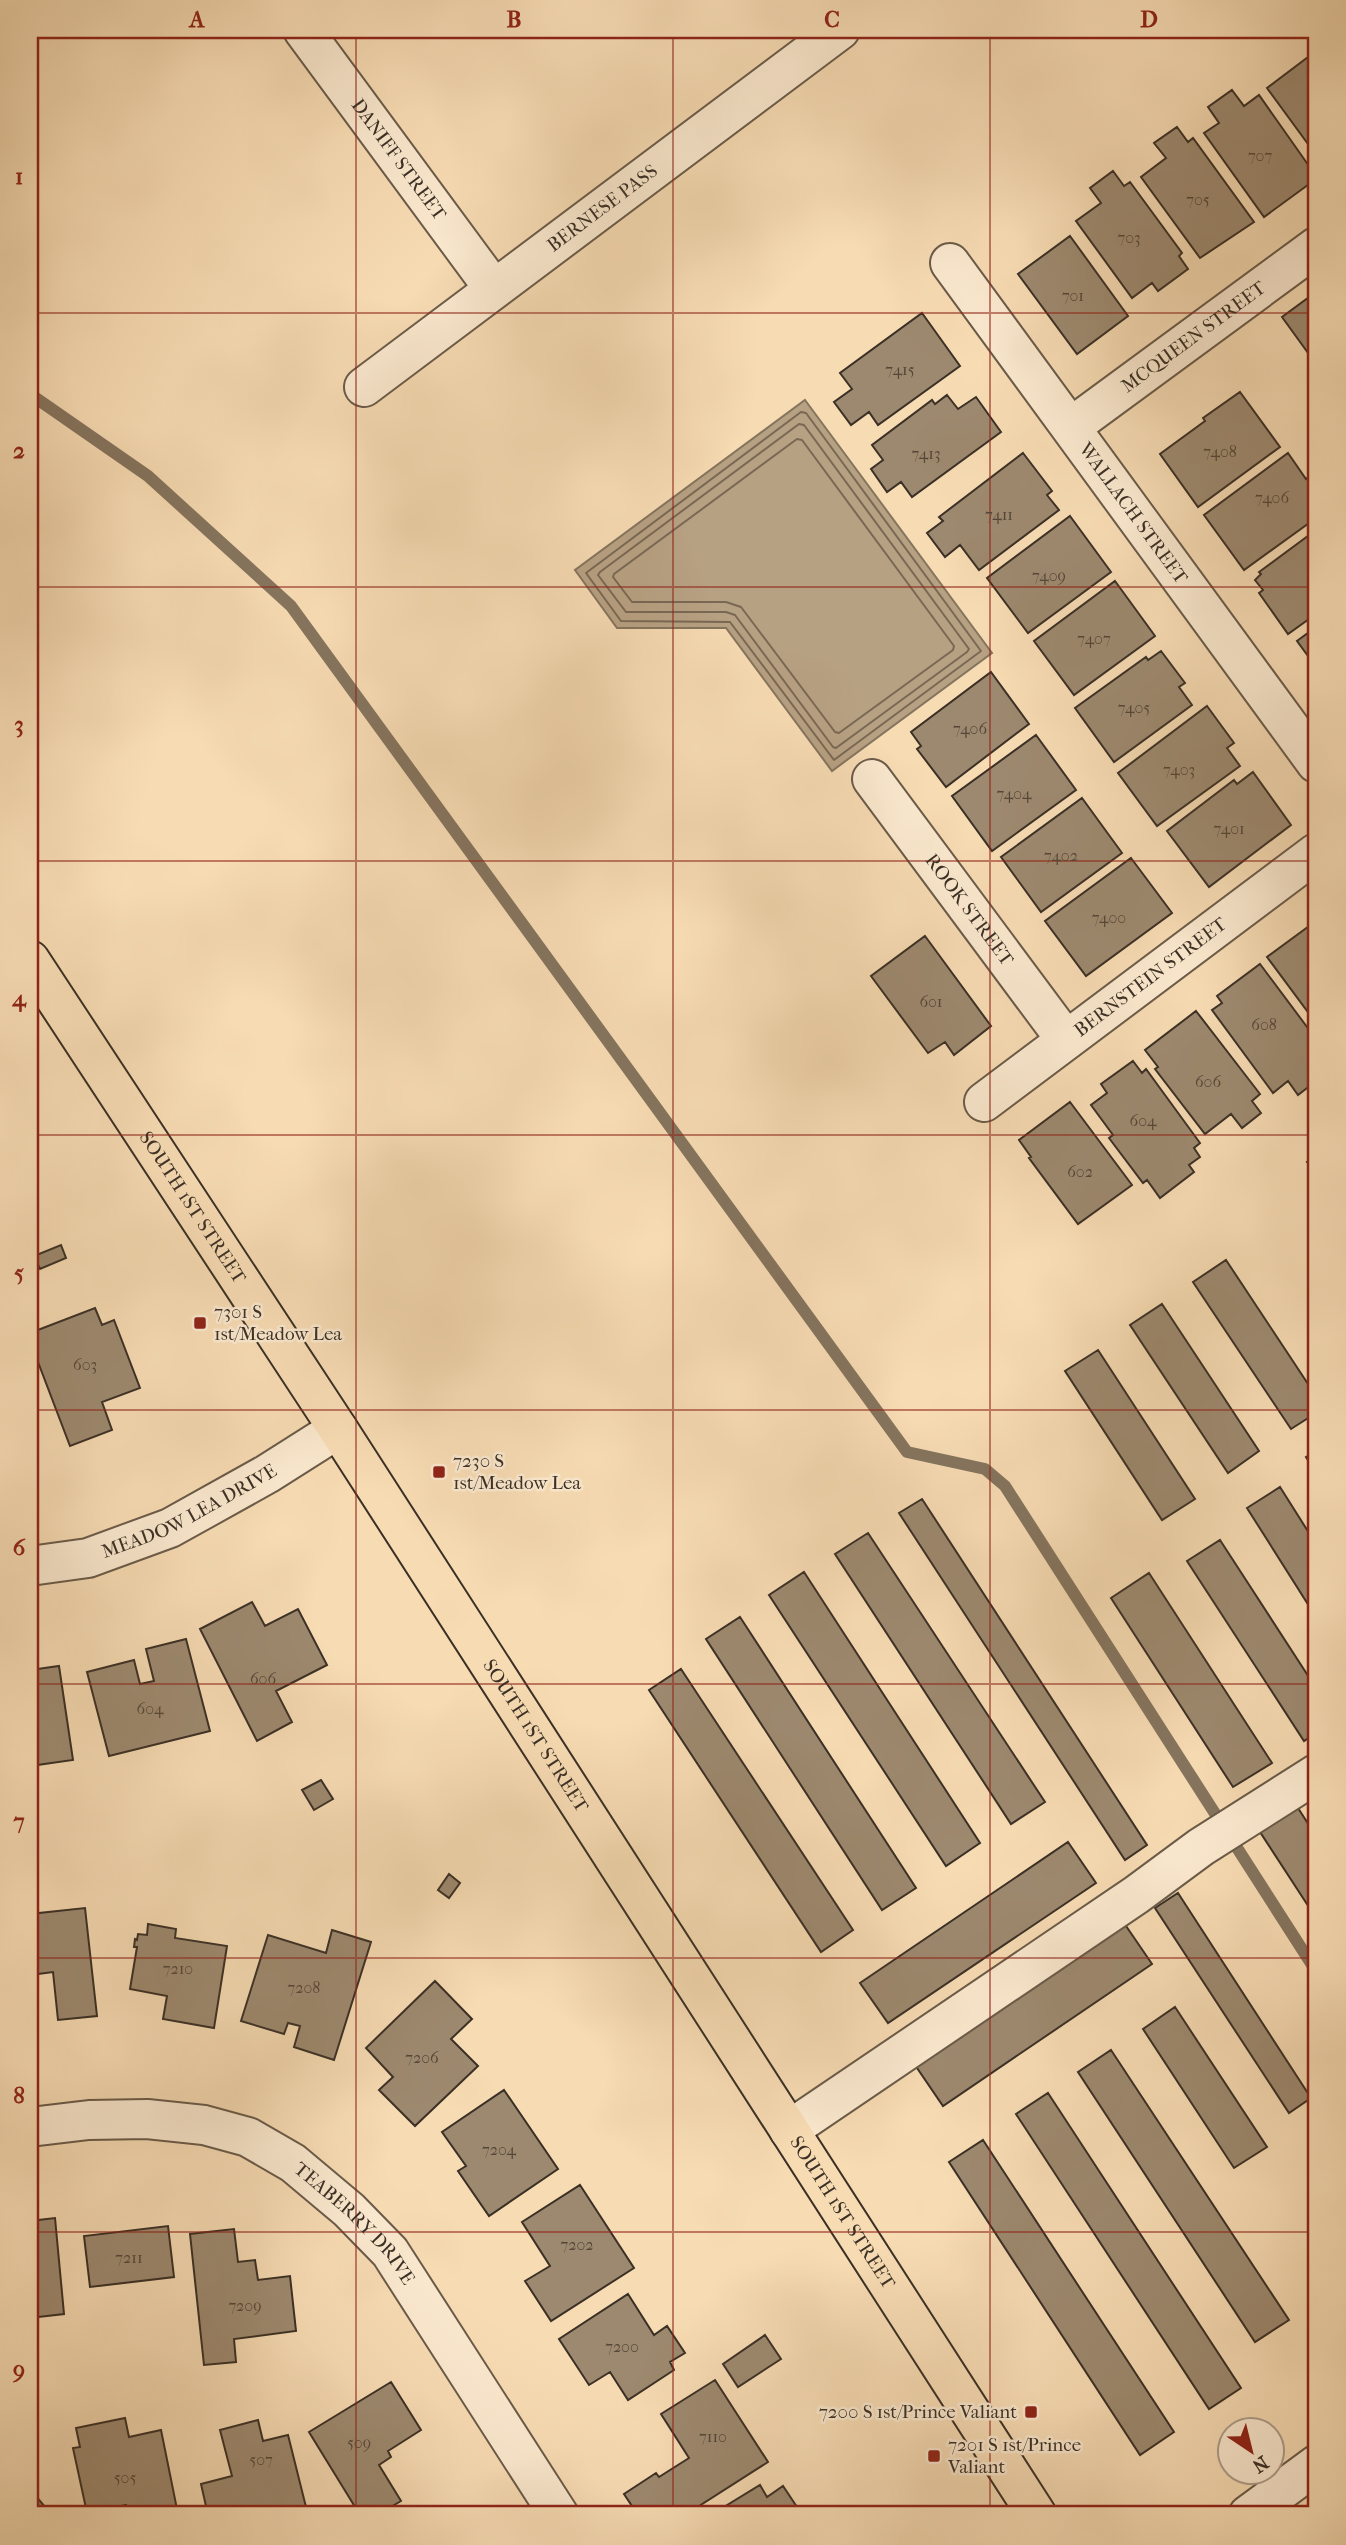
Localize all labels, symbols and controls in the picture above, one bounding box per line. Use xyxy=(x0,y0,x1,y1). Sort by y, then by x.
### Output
text: A xyxy=(188,6,206,33)
text: B xyxy=(507,6,522,33)
text: C xyxy=(824,6,840,33)
text: D xyxy=(1140,6,1158,33)
street label: DANIFF STREET xyxy=(347,95,451,225)
house number: 707 xyxy=(1248,146,1272,165)
street label: BERNESE PASS xyxy=(543,160,662,257)
text: 1 xyxy=(15,163,23,190)
house number: 705 xyxy=(1186,190,1210,209)
house number: 703 xyxy=(1117,228,1141,247)
street label: MCQUEEN STREET xyxy=(1117,277,1270,397)
house number: 701 xyxy=(1062,286,1084,305)
house number: 7415 xyxy=(885,360,915,379)
text: 2 xyxy=(13,437,25,464)
street label: WALLACH STREET xyxy=(1074,438,1192,588)
house number: 7408 xyxy=(1203,442,1237,461)
house number: 7413 xyxy=(911,444,941,463)
house number: 7406 xyxy=(1255,488,1289,507)
house number: 7411 xyxy=(985,505,1013,524)
house number: 7409 xyxy=(1032,566,1066,585)
house number: 7407 xyxy=(1077,629,1111,648)
house number: 7405 xyxy=(1118,698,1150,717)
text: 3 xyxy=(14,711,24,738)
house number: 7406 xyxy=(953,719,987,738)
house number: 7403 xyxy=(1163,760,1195,779)
house number: 7404 xyxy=(997,784,1032,803)
house number: 7401 xyxy=(1213,819,1245,838)
house number: 7402 xyxy=(1044,846,1078,865)
street label: ROOK STREET xyxy=(921,850,1018,970)
house number: 7400 xyxy=(1092,908,1126,927)
street label: BERNSTEIN STREET xyxy=(1070,913,1231,1041)
text: 4 xyxy=(11,985,27,1012)
house number: 601 xyxy=(919,992,943,1011)
house number: 608 xyxy=(1251,1015,1277,1034)
house number: 606 xyxy=(1195,1072,1221,1091)
house number: 604 xyxy=(1130,1111,1157,1130)
street label: SOUTH 1ST STREET xyxy=(135,1127,250,1288)
house number: 602 xyxy=(1067,1162,1093,1181)
text: 5 xyxy=(14,1259,24,1286)
place label: 7301 S 1st/Meadow Lea xyxy=(214,1301,342,1345)
marker: 7301 S 1st/Meadow Lea xyxy=(192,1315,208,1331)
house number: 603 xyxy=(73,1355,97,1374)
place label: 7230 S 1st/Meadow Lea xyxy=(453,1450,581,1494)
street label: MEADOW LEA DRIVE xyxy=(99,1460,281,1563)
marker: 7230 S 1st/Meadow Lea xyxy=(431,1464,447,1480)
text: 6 xyxy=(13,1534,26,1561)
street label: SOUTH 1ST STREET xyxy=(478,1655,593,1816)
house number: 606 xyxy=(250,1669,276,1688)
house number: 604 xyxy=(137,1699,164,1718)
text: 7 xyxy=(12,1808,25,1835)
house number: 7210 xyxy=(163,1959,193,1978)
house number: 7208 xyxy=(288,1978,320,1997)
house number: 7206 xyxy=(405,2048,439,2067)
text: 8 xyxy=(13,2082,25,2109)
street label: SOUTH 1ST STREET xyxy=(785,2132,900,2293)
house number: 7204 xyxy=(482,2140,517,2159)
street label: TEABERRY DRIVE xyxy=(290,2158,419,2289)
house number: 7202 xyxy=(561,2235,593,2254)
house number: 7211 xyxy=(115,2248,143,2267)
house number: 7209 xyxy=(228,2296,262,2315)
house number: 7200 xyxy=(605,2337,639,2356)
text: 9 xyxy=(12,2356,25,2383)
place label: 7200 S 1st/Prince Valiant xyxy=(819,2401,1017,2423)
marker: 7200 S 1st/Prince Valiant xyxy=(1023,2404,1039,2420)
north arrow xyxy=(1216,2416,1286,2486)
house number: 7110 xyxy=(699,2427,727,2446)
house number: 509 xyxy=(347,2433,371,2452)
place label: 7201 S 1st/Prince Valiant xyxy=(947,2434,1081,2478)
marker: 7201 S 1st/Prince Valiant xyxy=(926,2448,942,2464)
house number: 507 xyxy=(249,2450,273,2469)
text: N xyxy=(1247,2451,1272,2478)
house number: 505 xyxy=(114,2468,136,2487)

